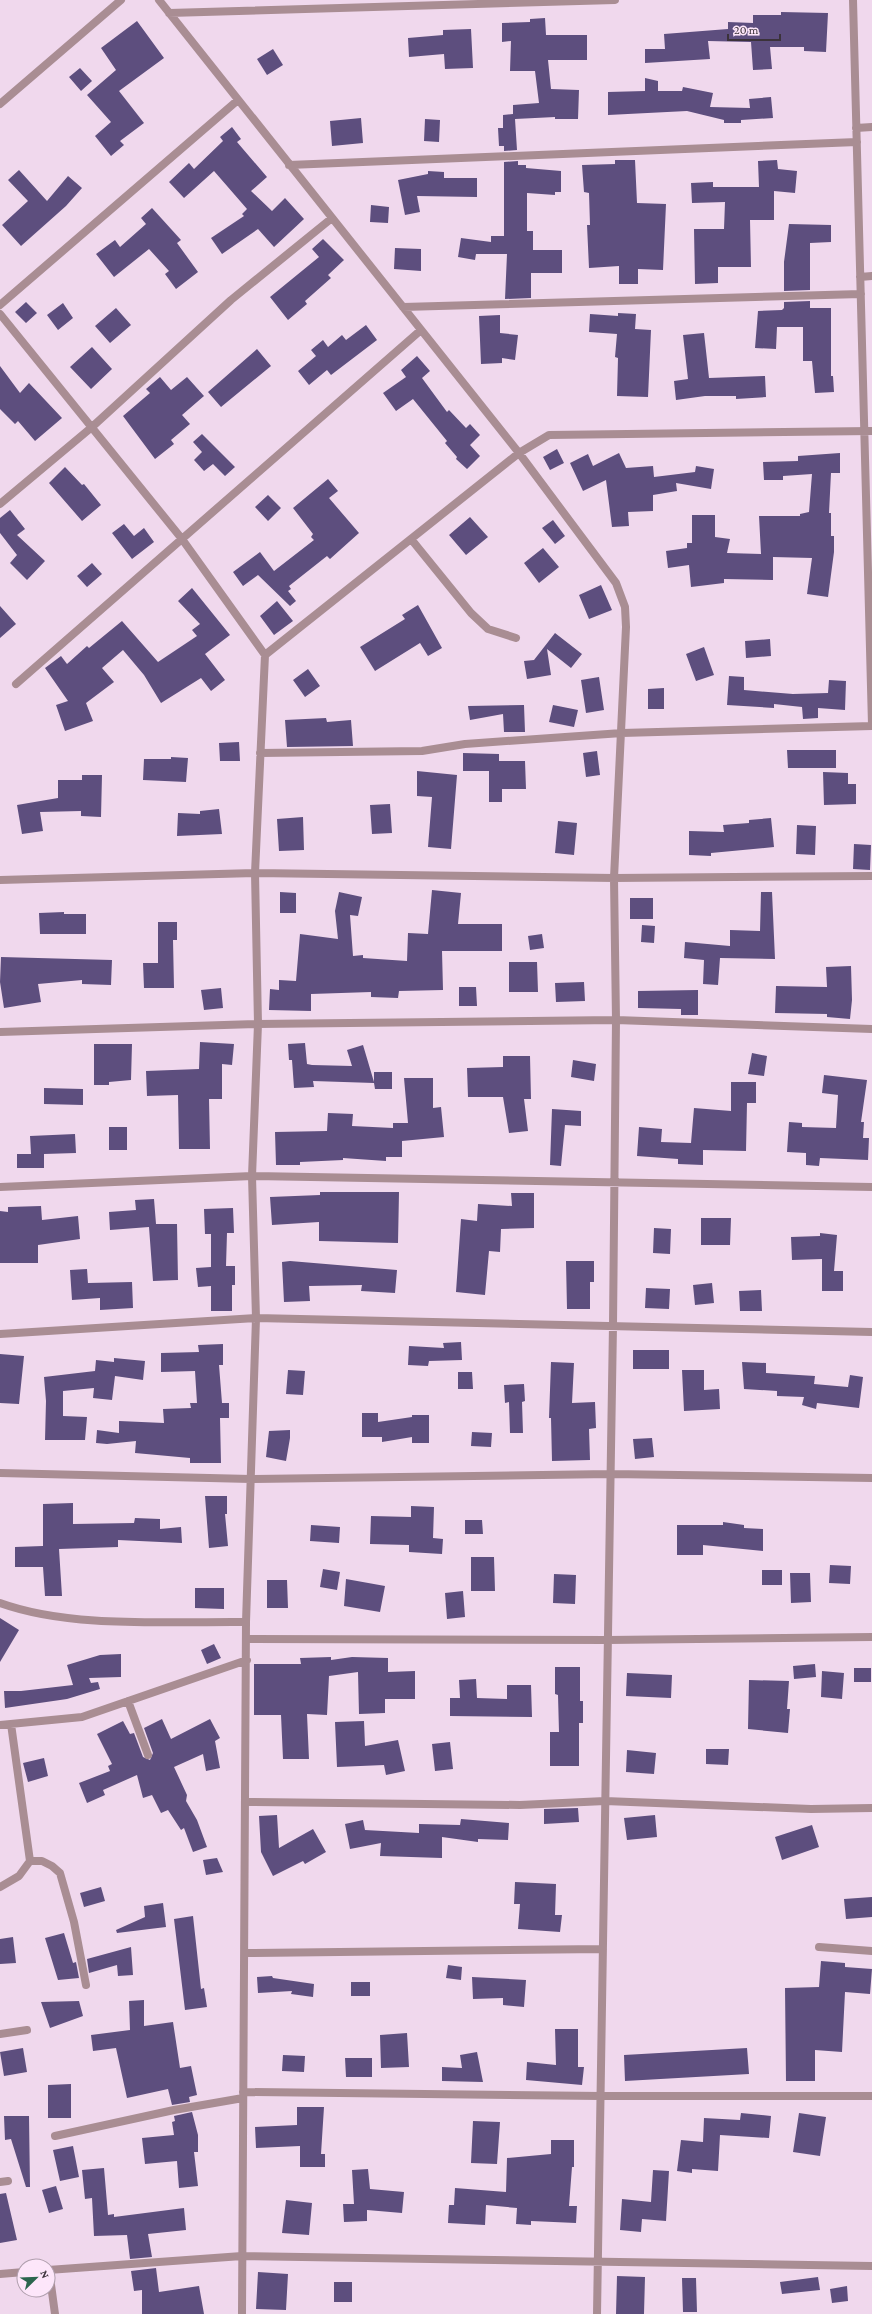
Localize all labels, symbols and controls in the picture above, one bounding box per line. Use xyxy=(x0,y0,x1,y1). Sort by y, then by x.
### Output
scale bar xyxy=(728,16,780,42)
text: 20 m xyxy=(734,23,759,37)
north arrow xyxy=(16,2258,56,2298)
text: N xyxy=(38,2268,52,2280)

